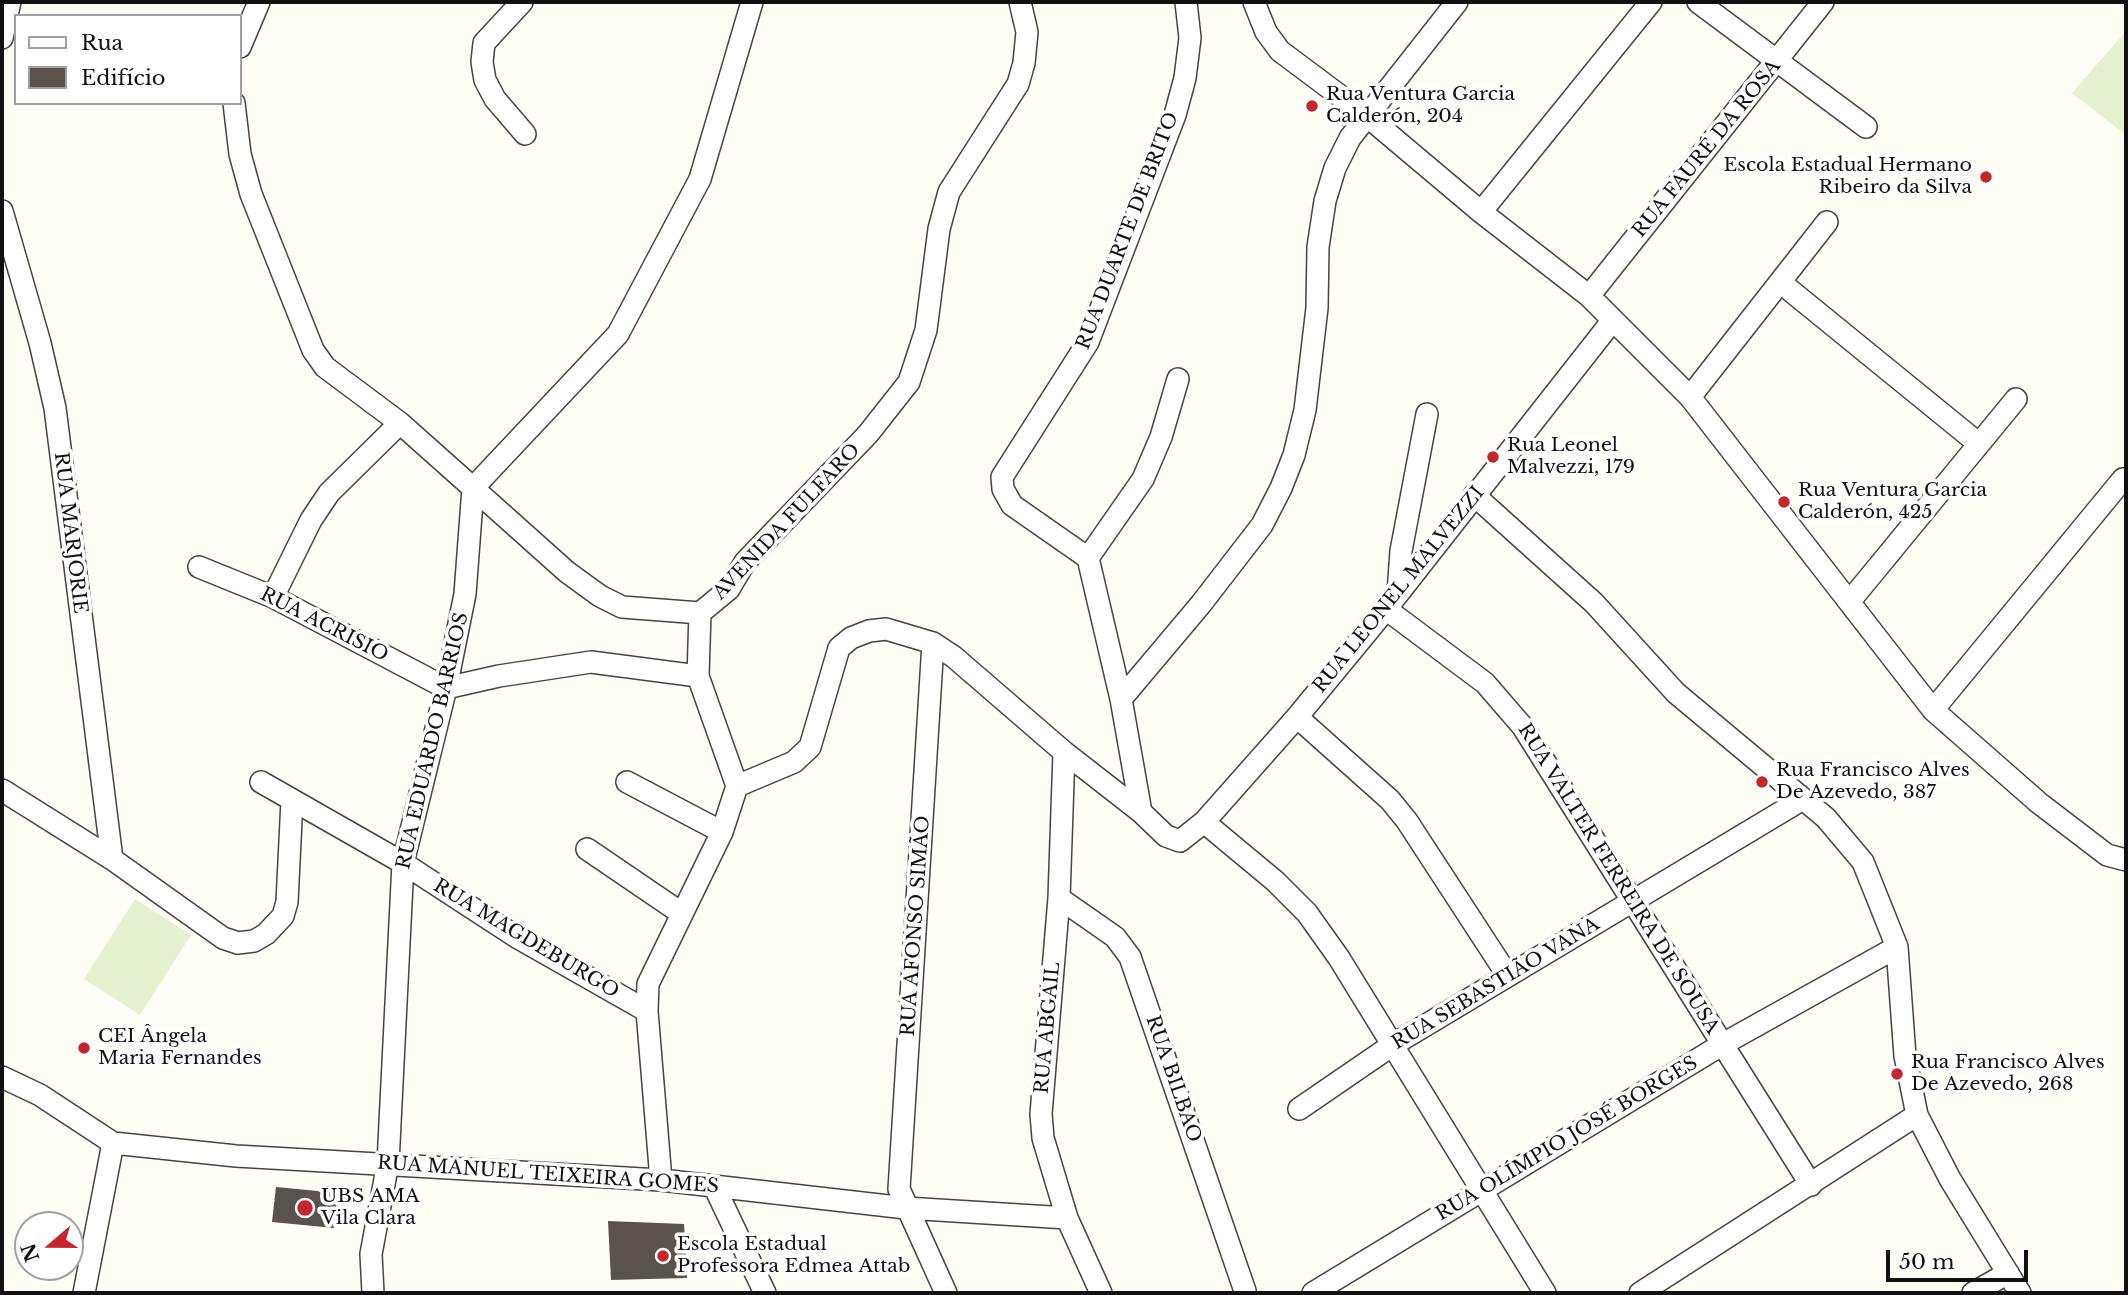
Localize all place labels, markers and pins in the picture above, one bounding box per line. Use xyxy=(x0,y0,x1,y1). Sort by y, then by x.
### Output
place label: Rua Ventura Garcia Calderón, 204 xyxy=(1326,84,1515,128)
marker: Rua Ventura Garcia Calderón, 204 xyxy=(1304,98,1320,114)
place label: Escola Estadual Hermano Ribeiro da Silva xyxy=(1723,155,1972,199)
marker: Escola Estadual Hermano Ribeiro da Silva xyxy=(1978,169,1994,185)
place label: Rua Leonel Malvezzi, 179 xyxy=(1507,435,1635,479)
marker: Rua Leonel Malvezzi, 179 xyxy=(1485,449,1501,465)
place label: Rua Ventura Garcia Calderón, 425 xyxy=(1798,480,1987,524)
marker: Rua Ventura Garcia Calderón, 425 xyxy=(1776,494,1792,510)
place label: Rua Francisco Alves De Azevedo, 387 xyxy=(1776,760,1970,804)
marker: Rua Francisco Alves De Azevedo, 387 xyxy=(1754,774,1770,790)
place label: CEI Ângela Maria Fernandes xyxy=(98,1026,262,1070)
marker: CEI Ângela Maria Fernandes xyxy=(76,1040,92,1056)
place label: Rua Francisco Alves De Azevedo, 268 xyxy=(1911,1052,2105,1096)
marker: Rua Francisco Alves De Azevedo, 268 xyxy=(1889,1066,1905,1082)
place label: UBS AMA Vila Clara xyxy=(321,1186,420,1230)
marker: UBS AMA Vila Clara xyxy=(295,1198,315,1218)
place label: Escola Estadual Professora Edmea Attab xyxy=(677,1234,910,1278)
marker: Escola Estadual Professora Edmea Attab xyxy=(655,1248,671,1264)

